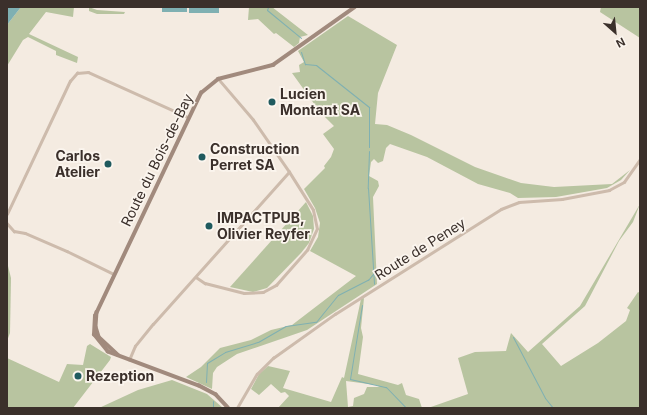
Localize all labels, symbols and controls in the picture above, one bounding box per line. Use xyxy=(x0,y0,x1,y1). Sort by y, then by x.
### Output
north arrow xyxy=(595,12,635,52)
text: N xyxy=(614,35,627,51)
place label: Lucien Montant SA xyxy=(280,86,360,118)
street label: Route du Bois-de-Bay xyxy=(118,91,196,229)
marker: Lucien Montant SA xyxy=(267,97,277,107)
place label: Construction Perret SA xyxy=(210,141,300,174)
place label: Carlos Atelier xyxy=(55,148,100,180)
marker: Construction Perret SA xyxy=(197,152,207,162)
marker: Carlos Atelier xyxy=(103,159,113,169)
place label: IMPACTPUB, Olivier Reyfer xyxy=(217,210,310,242)
street label: Route de Peney xyxy=(372,214,468,284)
marker: IMPACTPUB, Olivier Reyfer xyxy=(204,221,214,231)
place label: Rezeption xyxy=(86,368,154,384)
marker: Rezeption xyxy=(73,371,83,381)

